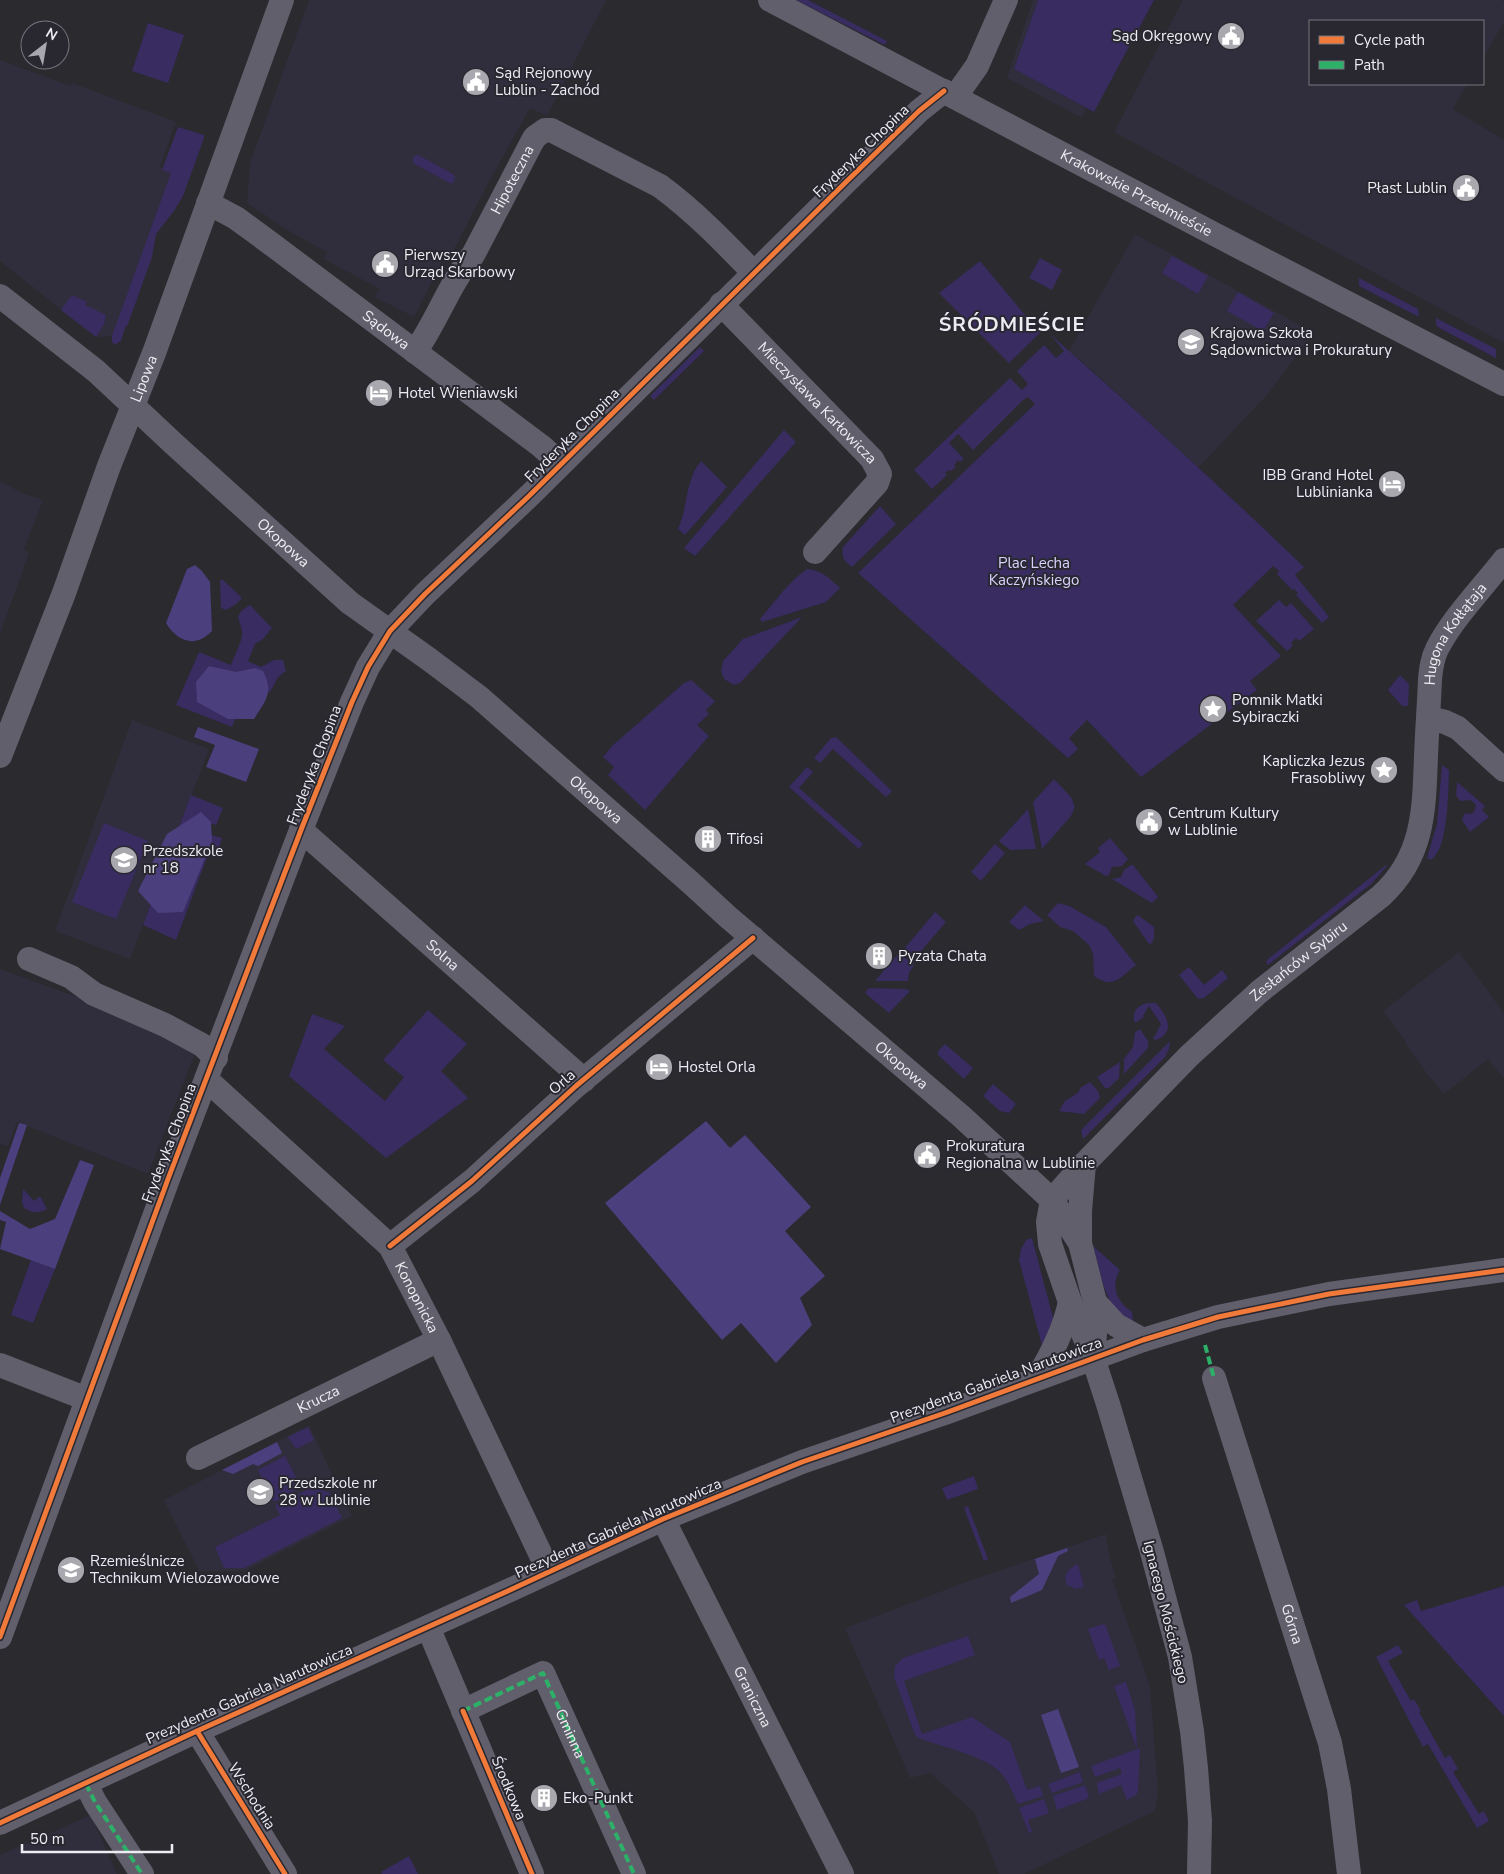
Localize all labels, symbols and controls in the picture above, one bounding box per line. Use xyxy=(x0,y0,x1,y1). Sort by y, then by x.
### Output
north arrow xyxy=(20,20,70,70)
legend xyxy=(1309,20,1484,85)
public building icon: Sąd Okręgowy xyxy=(1216,21,1246,51)
text: N xyxy=(42,23,61,45)
place label: Sąd Okręgowy xyxy=(1112,26,1212,46)
text: Cycle path xyxy=(1354,30,1425,50)
text: Path xyxy=(1354,55,1385,75)
place label: Sąd Rejonowy Lublin - Zachód xyxy=(495,63,600,100)
public building icon: Sąd Rejonowy Lublin - Zachód xyxy=(461,67,491,97)
street label: Fryderyka Chopina xyxy=(809,100,913,202)
street label: Hipoteczna xyxy=(486,142,539,218)
street label: Krakowskie Przedmieście xyxy=(1057,145,1216,241)
public building icon: Płast Lublin xyxy=(1451,173,1481,203)
place label: Płast Lublin xyxy=(1367,178,1447,198)
place label: Pierwszy Urząd Skarbowy xyxy=(404,245,516,282)
public building icon: Pierwszy Urząd Skarbowy xyxy=(370,249,400,279)
street label: Sądowa xyxy=(358,306,414,354)
district label: ŚRÓDMIEŚCIE xyxy=(939,311,1085,338)
place label: Krajowa Szkoła Sądownictwa i Prokuratury xyxy=(1210,323,1392,360)
school or university icon: Krajowa Szkoła Sądownictwa i Prokuratury xyxy=(1176,327,1206,357)
street label: Mieczysława Karłowicza xyxy=(753,338,881,468)
street label: Lipowa xyxy=(125,352,162,405)
hotel icon: Hotel Wieniawski xyxy=(364,378,394,408)
place label: Hotel Wieniawski xyxy=(398,383,518,403)
street label: Fryderyka Chopina xyxy=(520,383,624,487)
place label: IBB Grand Hotel Lublinianka xyxy=(1262,465,1374,502)
hotel icon: IBB Grand Hotel Lublinianka xyxy=(1377,469,1407,499)
street label: Okopowa xyxy=(253,514,314,572)
park label: Plac Lecha Kaczyńskiego xyxy=(989,553,1079,590)
street label: Hugona Kołłątaja xyxy=(1420,579,1491,686)
place label: Pomnik Matki Sybiraczki xyxy=(1232,690,1323,727)
place icon: Pomnik Matki Sybiraczki xyxy=(1198,694,1228,724)
street label: Fryderyka Chopina xyxy=(282,702,346,828)
place label: Kapliczka Jezus Frasobliwy xyxy=(1263,751,1365,788)
place icon: Kapliczka Jezus Frasobliwy xyxy=(1369,755,1399,785)
street label: Okopowa xyxy=(565,771,627,828)
place label: Centrum Kultury w Lublinie xyxy=(1168,803,1279,840)
public building icon: Centrum Kultury w Lublinie xyxy=(1134,807,1164,837)
building icon: Tifosi xyxy=(693,824,723,854)
place label: Tifosi xyxy=(727,829,763,849)
place label: Przedszkole nr 18 xyxy=(143,841,223,878)
school or university icon: Przedszkole nr 18 xyxy=(109,845,139,875)
street label: Zesłańców Sybiru xyxy=(1245,916,1351,1006)
street label: Solna xyxy=(422,935,464,975)
building icon: Pyzata Chata xyxy=(864,941,894,971)
place label: Pyzata Chata xyxy=(898,946,987,966)
street label: Okopowa xyxy=(871,1037,933,1094)
hotel icon: Hostel Orla xyxy=(644,1052,674,1082)
place label: Hostel Orla xyxy=(678,1057,756,1077)
street label: Orla xyxy=(544,1065,580,1099)
street label: Fryderyka Chopina xyxy=(137,1080,201,1206)
place label: Prokuratura Regionalna w Lublinie xyxy=(946,1136,1095,1173)
public building icon: Prokuratura Regionalna w Lublinie xyxy=(912,1140,942,1170)
street label: Konopnicka xyxy=(390,1258,444,1336)
street label: Prezydenta Gabriela Narutowicza xyxy=(887,1332,1105,1428)
street label: Krucza xyxy=(294,1380,343,1418)
place label: Przedszkole nr 28 w Lublinie xyxy=(279,1473,378,1510)
street label: Prezydenta Gabriela Narutowicza xyxy=(512,1473,724,1583)
school or university icon: Przedszkole nr 28 w Lublinie xyxy=(245,1477,275,1507)
street label: Ignacego Mościckiego xyxy=(1139,1538,1193,1686)
place label: Rzemieślnicze Technikum Wielozawodowe xyxy=(90,1551,280,1588)
school or university icon: Rzemieślnicze Technikum Wielozawodowe xyxy=(56,1555,86,1585)
street label: Górna xyxy=(1276,1601,1308,1646)
street label: Prezydenta Gabriela Narutowicza xyxy=(143,1639,355,1749)
street label: Graniczna xyxy=(729,1662,777,1731)
street label: Gminna xyxy=(551,1706,590,1761)
street label: Środkowa xyxy=(487,1753,532,1823)
street label: Wschodnia xyxy=(224,1759,280,1833)
building icon: Eko-Punkt xyxy=(529,1783,559,1813)
place label: Eko-Punkt xyxy=(563,1788,634,1808)
scale bar xyxy=(22,1822,172,1854)
text: 50 m xyxy=(30,1829,65,1849)

